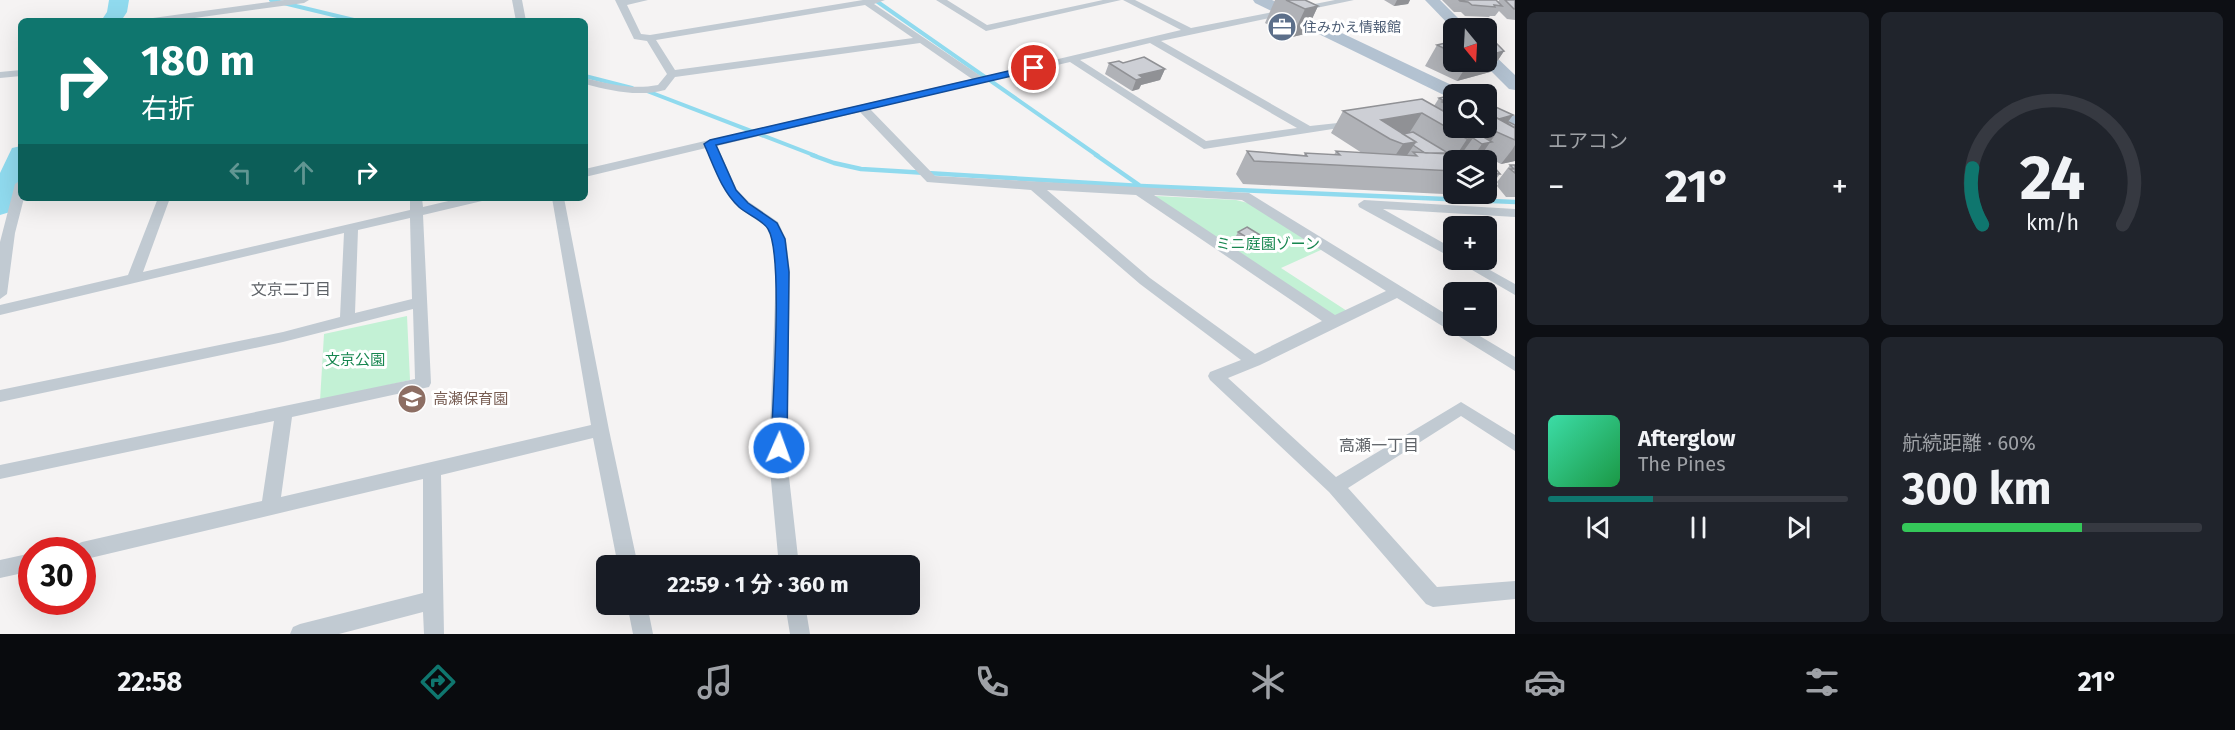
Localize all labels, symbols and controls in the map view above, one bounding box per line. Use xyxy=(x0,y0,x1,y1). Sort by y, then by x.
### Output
office icon: 住みかえ情報館 xyxy=(1266,11,1298,43)
north arrow xyxy=(1443,18,1497,72)
map controls xyxy=(1443,18,1497,336)
place label: 住みかえ情報館 xyxy=(1303,19,1401,36)
text: 180 m xyxy=(141,36,255,86)
icon: right xyxy=(42,42,120,120)
pin xyxy=(1008,42,1059,93)
icon: arrive xyxy=(1017,51,1050,84)
button: search xyxy=(1443,84,1497,138)
text: 右折 xyxy=(141,93,195,125)
text: エアコン xyxy=(1548,129,1628,153)
text: 24 xyxy=(2019,141,2085,216)
button: layers xyxy=(1443,150,1497,204)
icon: left xyxy=(224,156,257,189)
icon: ahead xyxy=(287,156,320,189)
icon: right xyxy=(350,156,383,189)
text: 21° xyxy=(1665,160,1731,214)
text: − xyxy=(1548,167,1565,207)
text: + xyxy=(1832,167,1848,207)
text: km/h xyxy=(2025,211,2079,237)
button: + xyxy=(1443,216,1497,270)
park label: ミニ庭園ゾーン xyxy=(1216,235,1320,253)
district label: 文京二丁目 xyxy=(251,280,331,299)
button: − xyxy=(1443,282,1497,336)
park label: 文京公園 xyxy=(325,351,385,369)
school or university icon: 高瀬保育園 xyxy=(396,383,428,415)
place label: 高瀬保育園 xyxy=(433,390,508,408)
position arrow xyxy=(747,416,811,480)
text: Afterglow xyxy=(1638,425,1735,452)
text: 航続距離 · 60% xyxy=(1902,431,2036,455)
district label: 高瀬一丁目 xyxy=(1339,436,1419,455)
text: The Pines xyxy=(1638,452,1725,476)
text: 300 km xyxy=(1902,462,2052,516)
icon: previous xyxy=(1582,511,1615,544)
icon: pause xyxy=(1682,511,1715,544)
icon: next xyxy=(1782,511,1815,544)
speed limit sign: 30 xyxy=(18,537,96,615)
text: 22:59 · 1 分 · 360 m xyxy=(667,571,849,598)
icon: directions xyxy=(417,661,459,703)
icon: music xyxy=(694,661,736,703)
icon: phone xyxy=(971,661,1013,703)
icon: climate xyxy=(1247,661,1289,703)
icon: car xyxy=(1524,661,1566,703)
icon: filters xyxy=(1801,661,1843,703)
text: 22:58 xyxy=(117,666,182,698)
text: 21° xyxy=(2078,666,2118,698)

